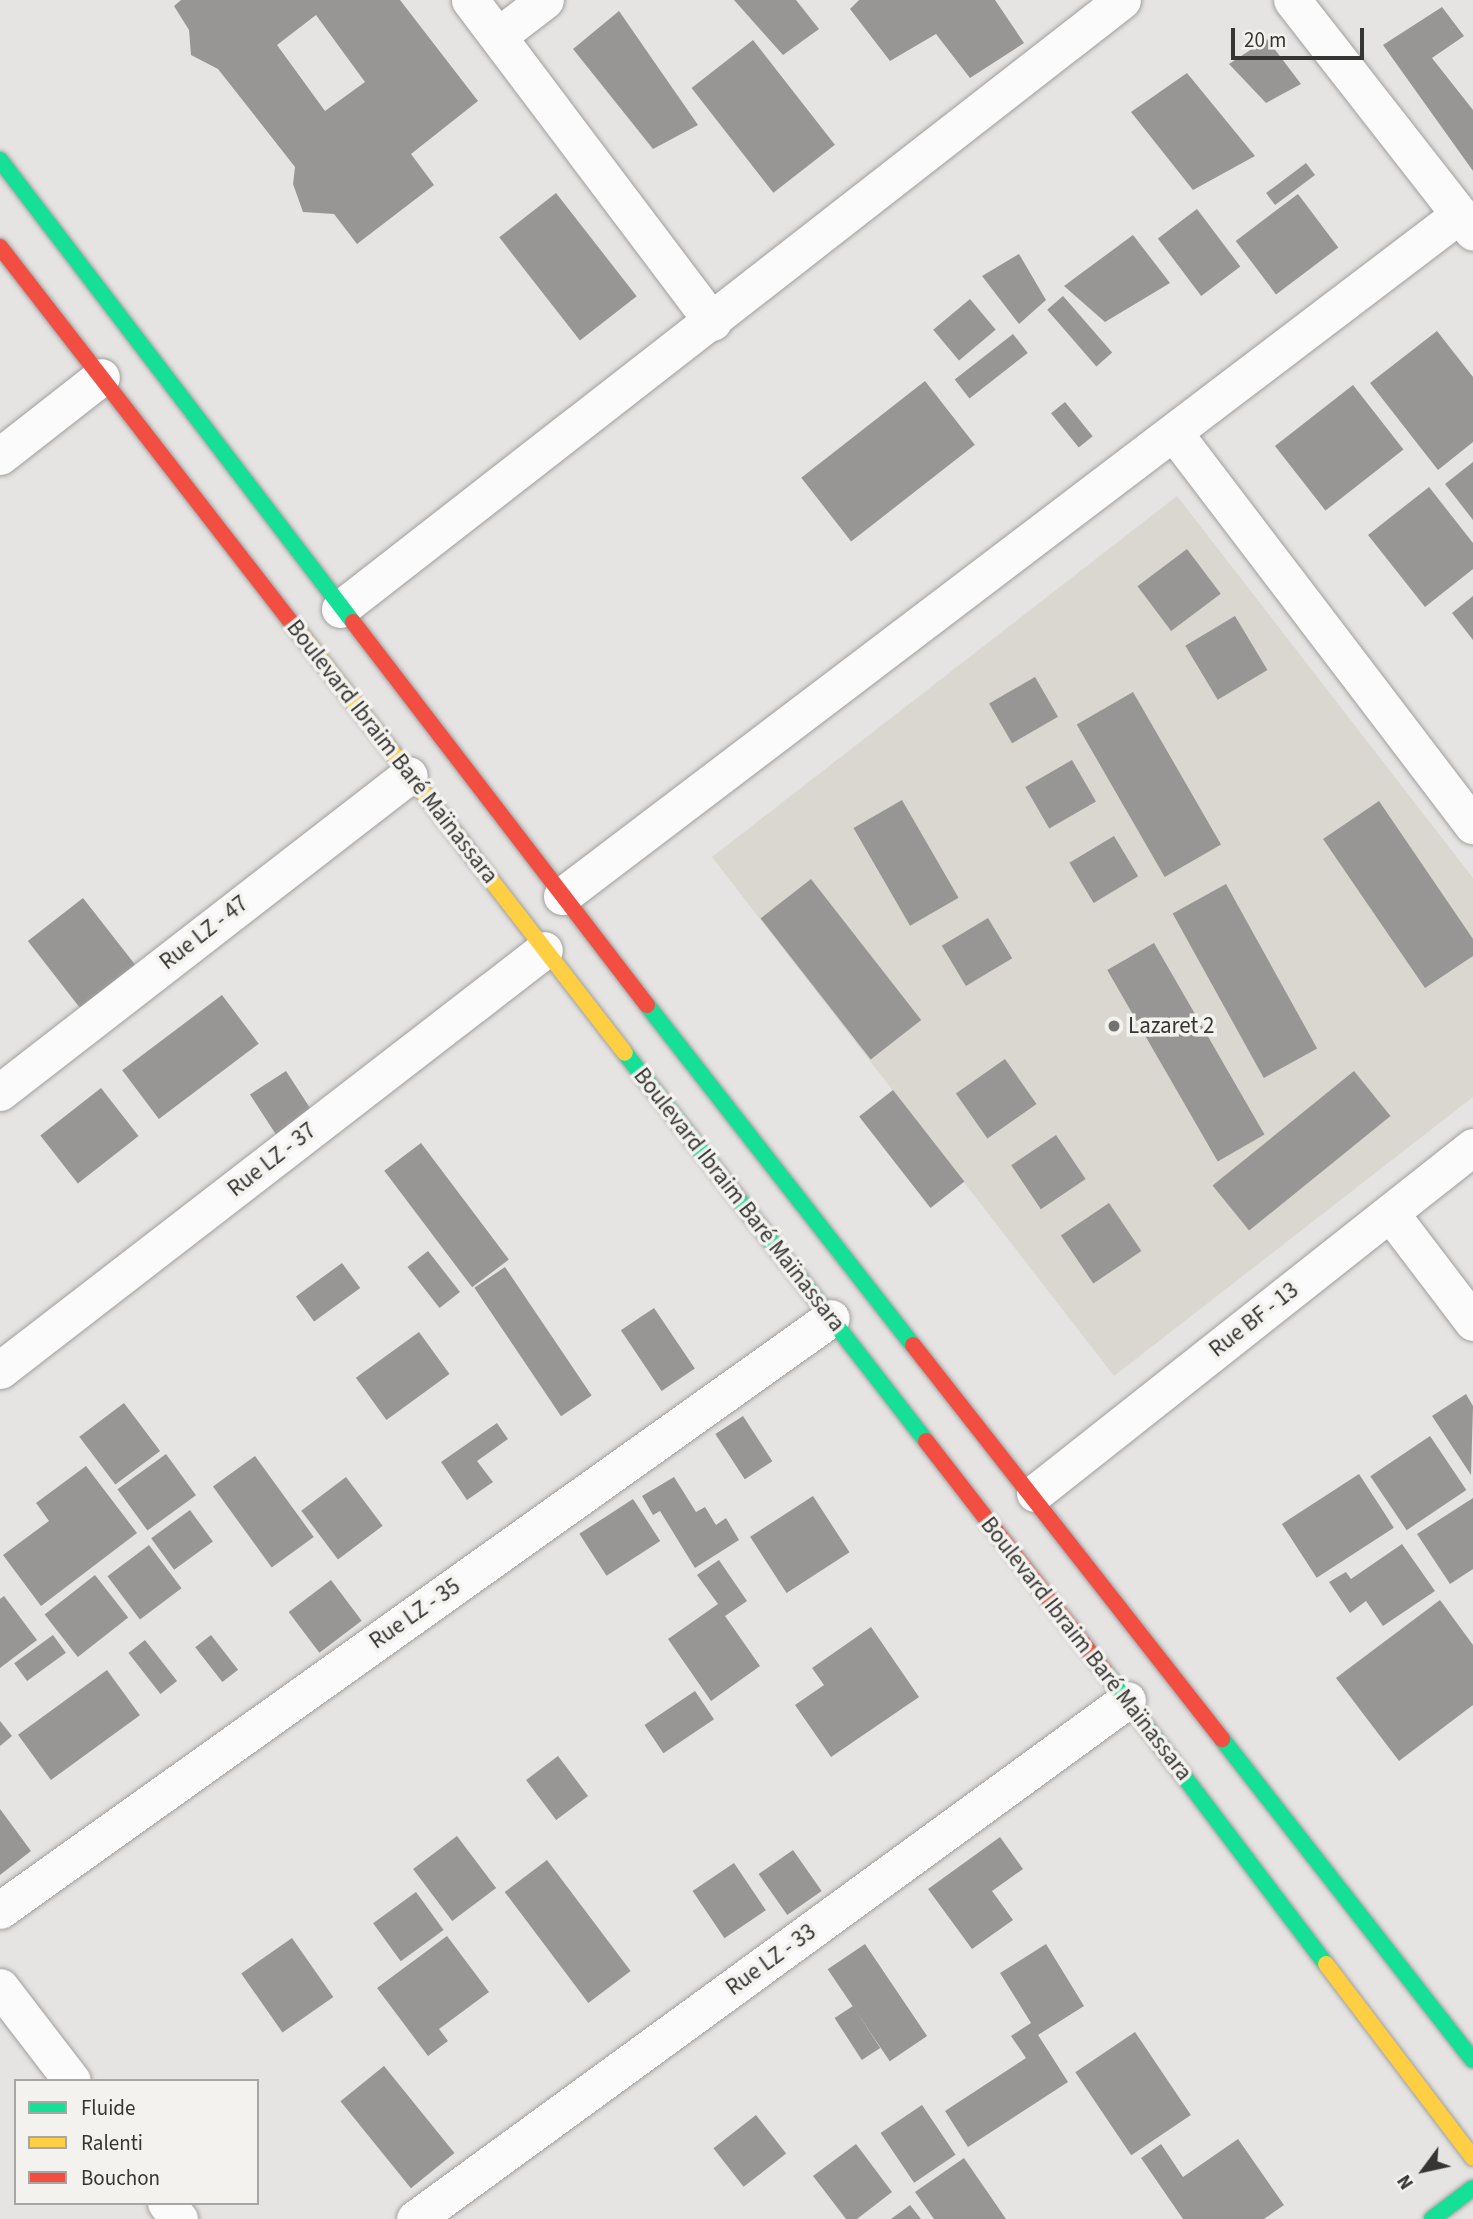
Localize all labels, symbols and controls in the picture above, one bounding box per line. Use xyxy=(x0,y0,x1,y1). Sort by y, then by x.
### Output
scale bar xyxy=(1235,14,1368,58)
text: 20 m xyxy=(1244,25,1286,55)
street label: Boulevard Ibraim Baré Maïnassara xyxy=(280,615,504,889)
street label: Rue LZ - 47 xyxy=(154,890,254,976)
place label: Lazaret 2 xyxy=(1128,1012,1214,1040)
marker: Lazaret 2 xyxy=(1106,1018,1122,1034)
street label: Boulevard Ibraim Baré Maïnassara xyxy=(627,1063,851,1337)
street label: Rue LZ - 37 xyxy=(222,1117,322,1203)
street label: Rue BF - 13 xyxy=(1204,1277,1304,1363)
street label: Boulevard Ibraim Baré Maïnassara xyxy=(974,1512,1198,1786)
street label: Rue LZ - 35 xyxy=(364,1573,466,1655)
street label: Rue LZ - 33 xyxy=(721,1918,821,2002)
legend xyxy=(14,2079,259,2205)
text: Fluide xyxy=(81,2093,135,2123)
text: Ralenti xyxy=(81,2128,143,2158)
north arrow xyxy=(1389,2135,1459,2205)
text: Bouchon xyxy=(81,2163,160,2193)
text: N xyxy=(1391,2169,1421,2194)

